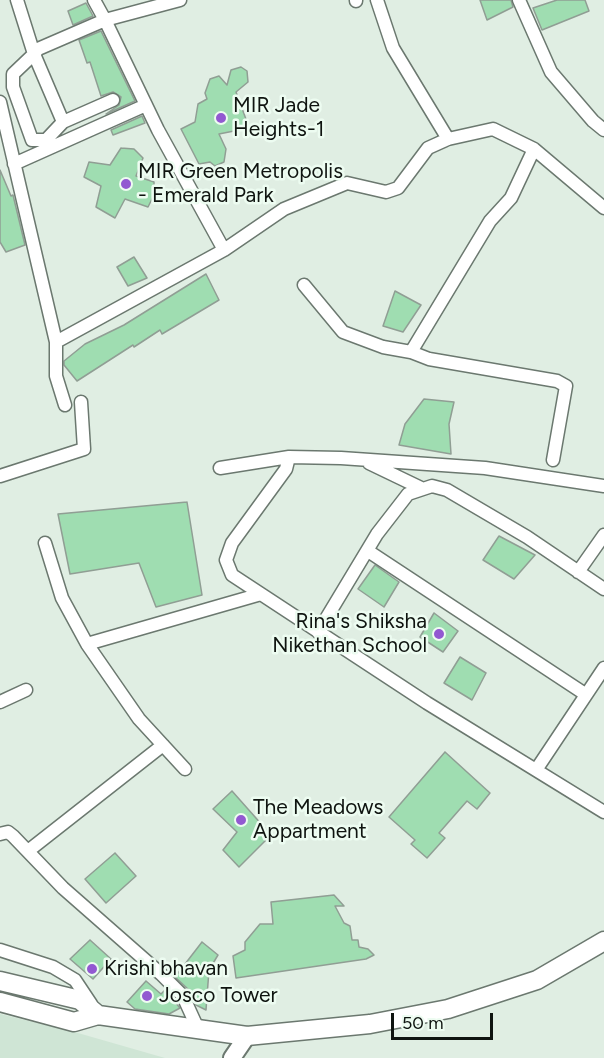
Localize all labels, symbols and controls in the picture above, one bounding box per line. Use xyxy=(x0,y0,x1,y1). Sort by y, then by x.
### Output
place label: MIR Jade Heights-1 xyxy=(233,93,324,143)
marker: MIR Jade Heights-1 xyxy=(214,111,228,125)
place label: MIR Green Metropolis - Emerald Park xyxy=(138,159,343,209)
marker: MIR Green Metropolis - Emerald Park xyxy=(119,177,133,191)
place label: Rina's Shiksha Nikethan School xyxy=(272,609,427,659)
marker: Rina's Shiksha Nikethan School xyxy=(432,627,446,641)
place label: The Meadows Appartment xyxy=(253,795,383,845)
marker: The Meadows Appartment xyxy=(234,813,248,827)
place label: Krishi bhavan xyxy=(104,956,228,982)
marker: Krishi bhavan xyxy=(85,962,99,976)
place label: Josco Tower xyxy=(159,983,277,1009)
marker: Josco Tower xyxy=(140,989,154,1003)
scale bar xyxy=(394,1001,496,1039)
text: 50 m xyxy=(402,1012,444,1034)

